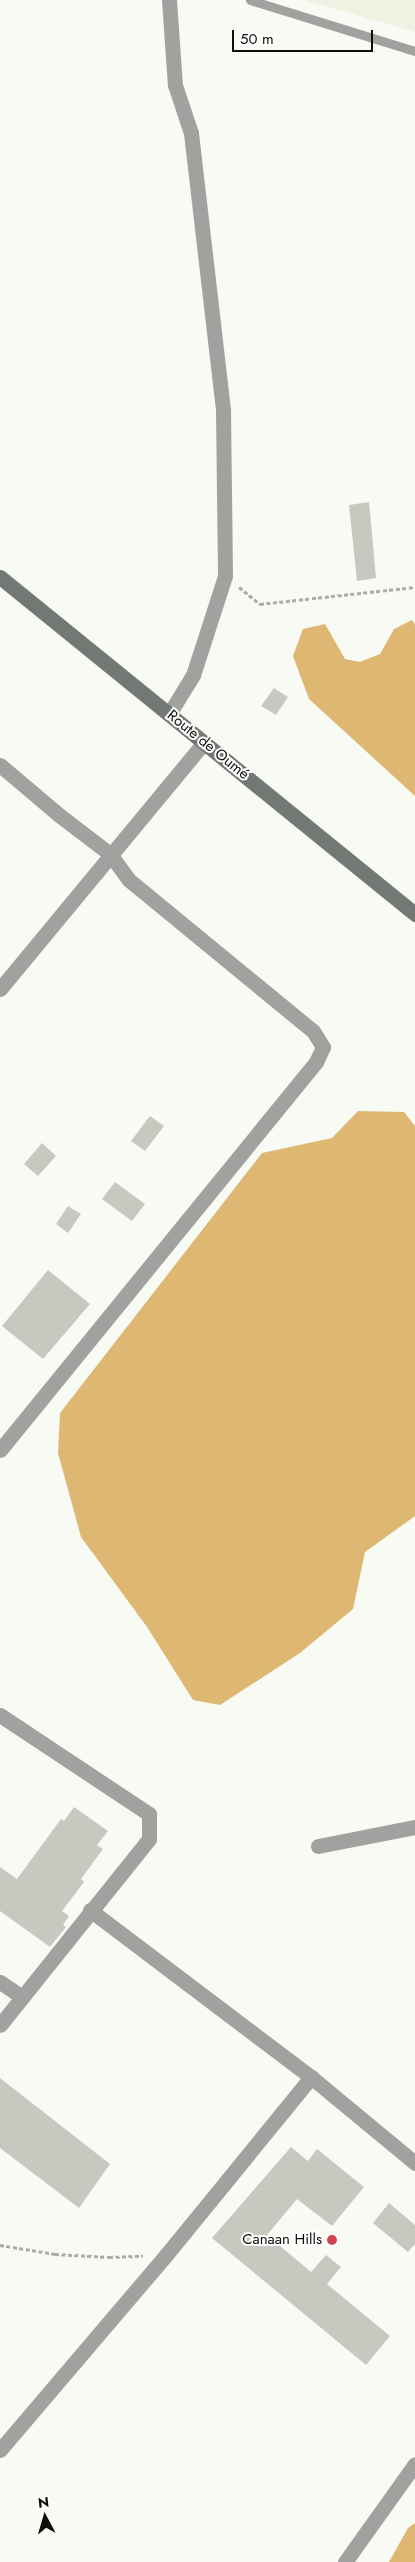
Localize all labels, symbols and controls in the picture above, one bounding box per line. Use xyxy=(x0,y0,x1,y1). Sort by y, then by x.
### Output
scale bar xyxy=(235,20,376,52)
text: 50 m xyxy=(240,28,274,50)
street label: Route de Oumé xyxy=(163,706,253,784)
place label: Canaan Hills xyxy=(242,2231,322,2249)
marker: Canaan Hills xyxy=(326,2234,338,2246)
north arrow xyxy=(20,2492,70,2542)
text: N xyxy=(37,2492,50,2513)

